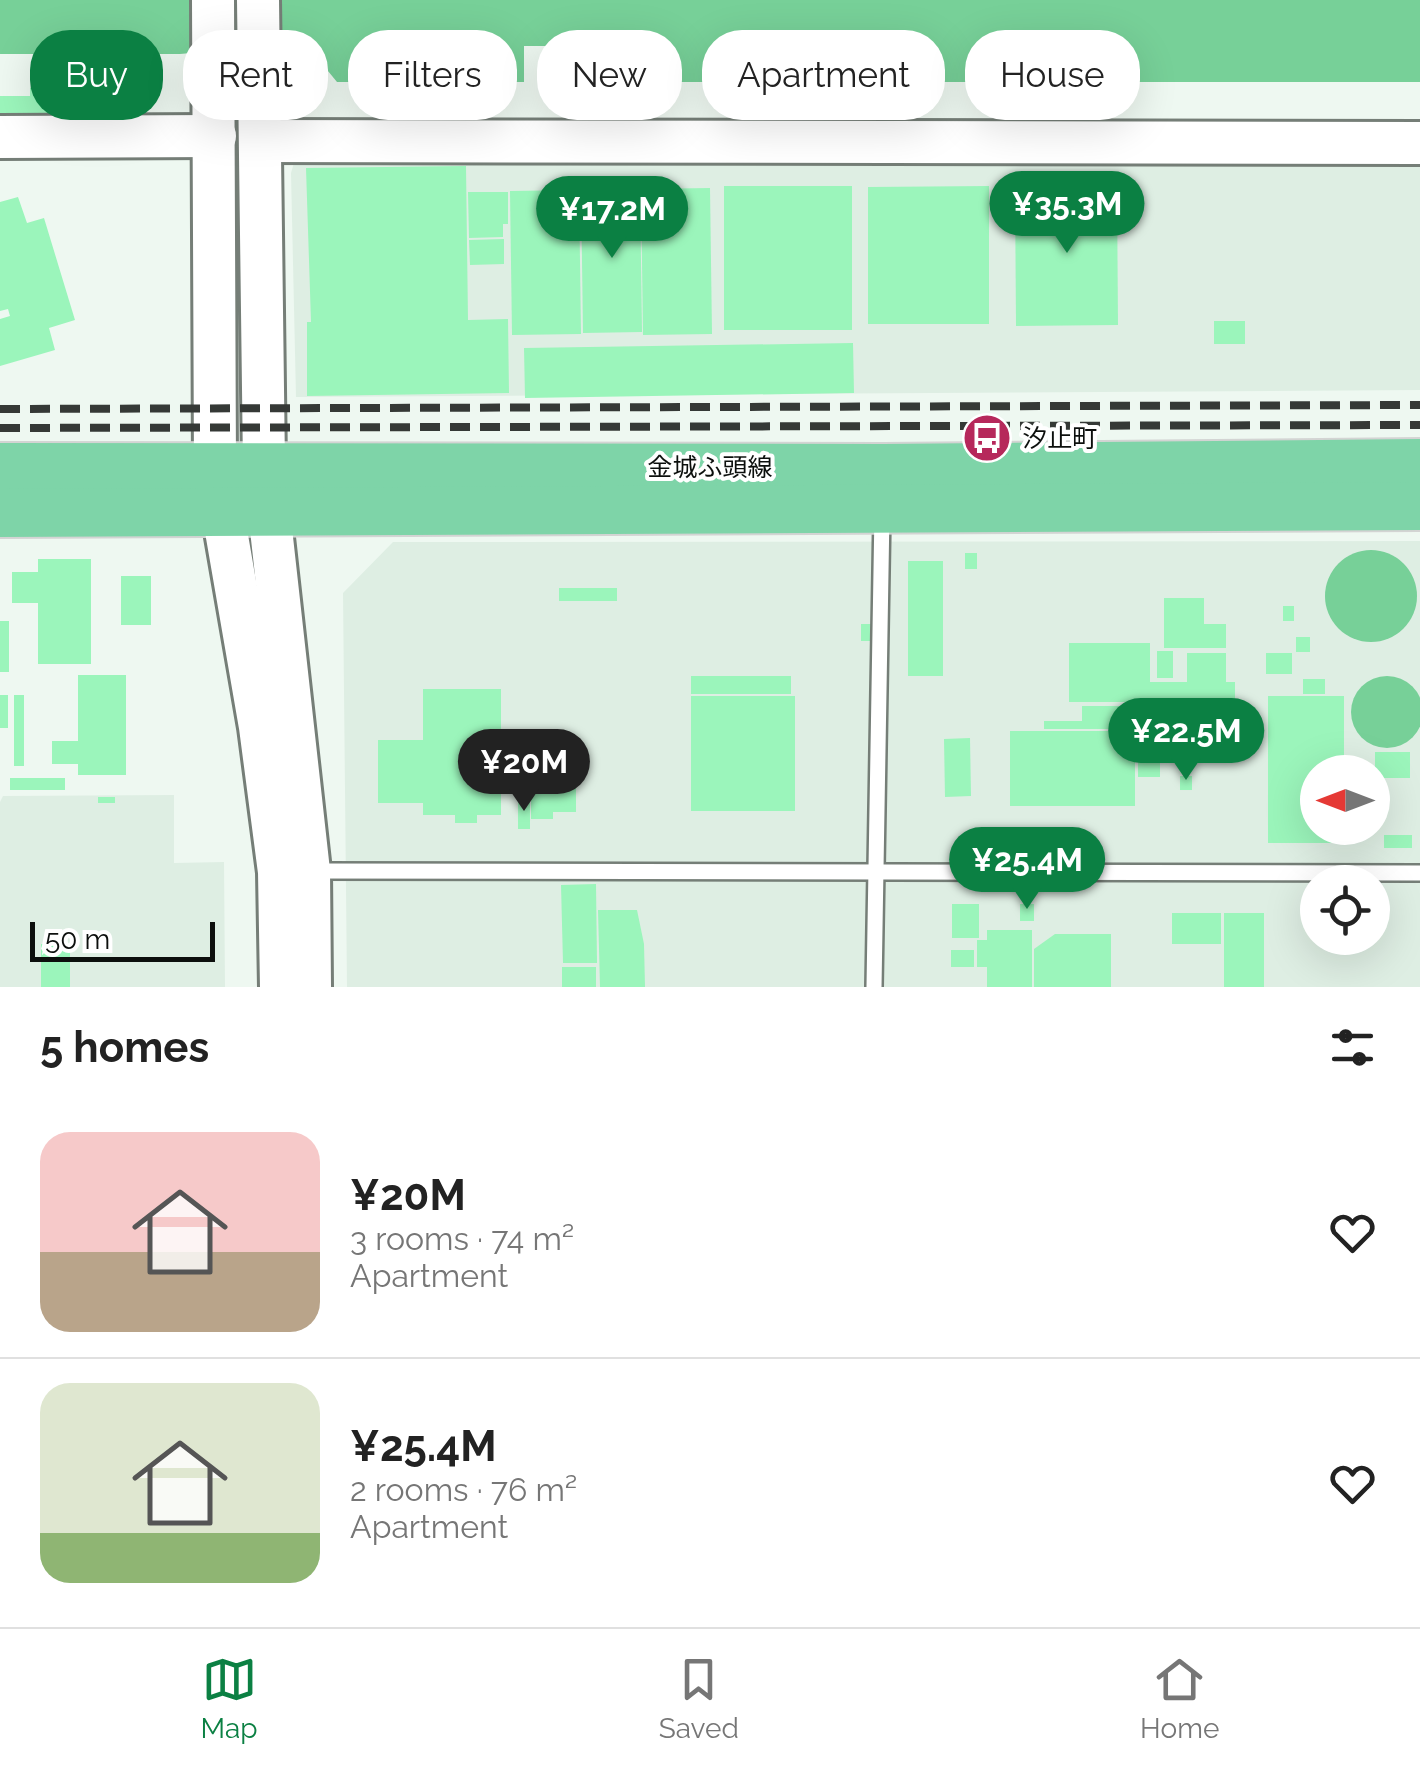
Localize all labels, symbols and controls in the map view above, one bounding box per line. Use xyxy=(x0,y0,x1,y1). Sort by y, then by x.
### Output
chip: Buy xyxy=(30,30,163,120)
chip: Rent xyxy=(183,30,328,120)
chip: Filters xyxy=(348,30,517,120)
chip: New xyxy=(537,30,682,120)
chip: Apartment xyxy=(702,30,945,120)
chip: House xyxy=(965,30,1140,120)
pin: ¥35.3M xyxy=(986,171,1148,256)
pin: ¥17.2M xyxy=(531,176,693,261)
text: ¥35.3M xyxy=(1011,185,1123,222)
text: ¥17.2M xyxy=(558,190,666,227)
bus stop icon: 汐止町 xyxy=(961,412,1013,464)
place label: 汐止町 xyxy=(1022,423,1097,453)
street label: 金城ふ頭線 xyxy=(647,452,773,482)
pin: ¥22.5M xyxy=(1105,698,1267,783)
text: ¥22.5M xyxy=(1130,712,1242,749)
pin: ¥20M xyxy=(465,729,583,814)
text: ¥20M xyxy=(480,743,568,780)
north arrow xyxy=(1300,755,1390,845)
map controls xyxy=(1300,755,1390,955)
pin: ¥25.4M xyxy=(946,827,1108,912)
text: ¥25.4M xyxy=(971,841,1083,878)
button: locate xyxy=(1300,865,1390,955)
scale bar xyxy=(30,917,215,961)
text: 50 m xyxy=(45,923,110,956)
icon: filters xyxy=(1325,1020,1380,1075)
text: 5 homes xyxy=(40,1023,209,1072)
text: ¥20M xyxy=(350,1171,466,1220)
icon: home xyxy=(120,1172,240,1292)
icon: heart xyxy=(1325,1205,1380,1260)
text: 3 rooms · 74 m² xyxy=(350,1220,574,1257)
text: Apartment xyxy=(350,1257,508,1294)
text: ¥25.4M xyxy=(350,1422,497,1471)
icon: home xyxy=(120,1423,240,1543)
icon: heart xyxy=(1325,1456,1380,1511)
text: 2 rooms · 76 m² xyxy=(350,1471,577,1508)
text: Apartment xyxy=(350,1508,508,1545)
tab: Map xyxy=(201,1652,258,1745)
tab: Saved xyxy=(659,1652,739,1745)
tab: Home xyxy=(1140,1652,1219,1745)

